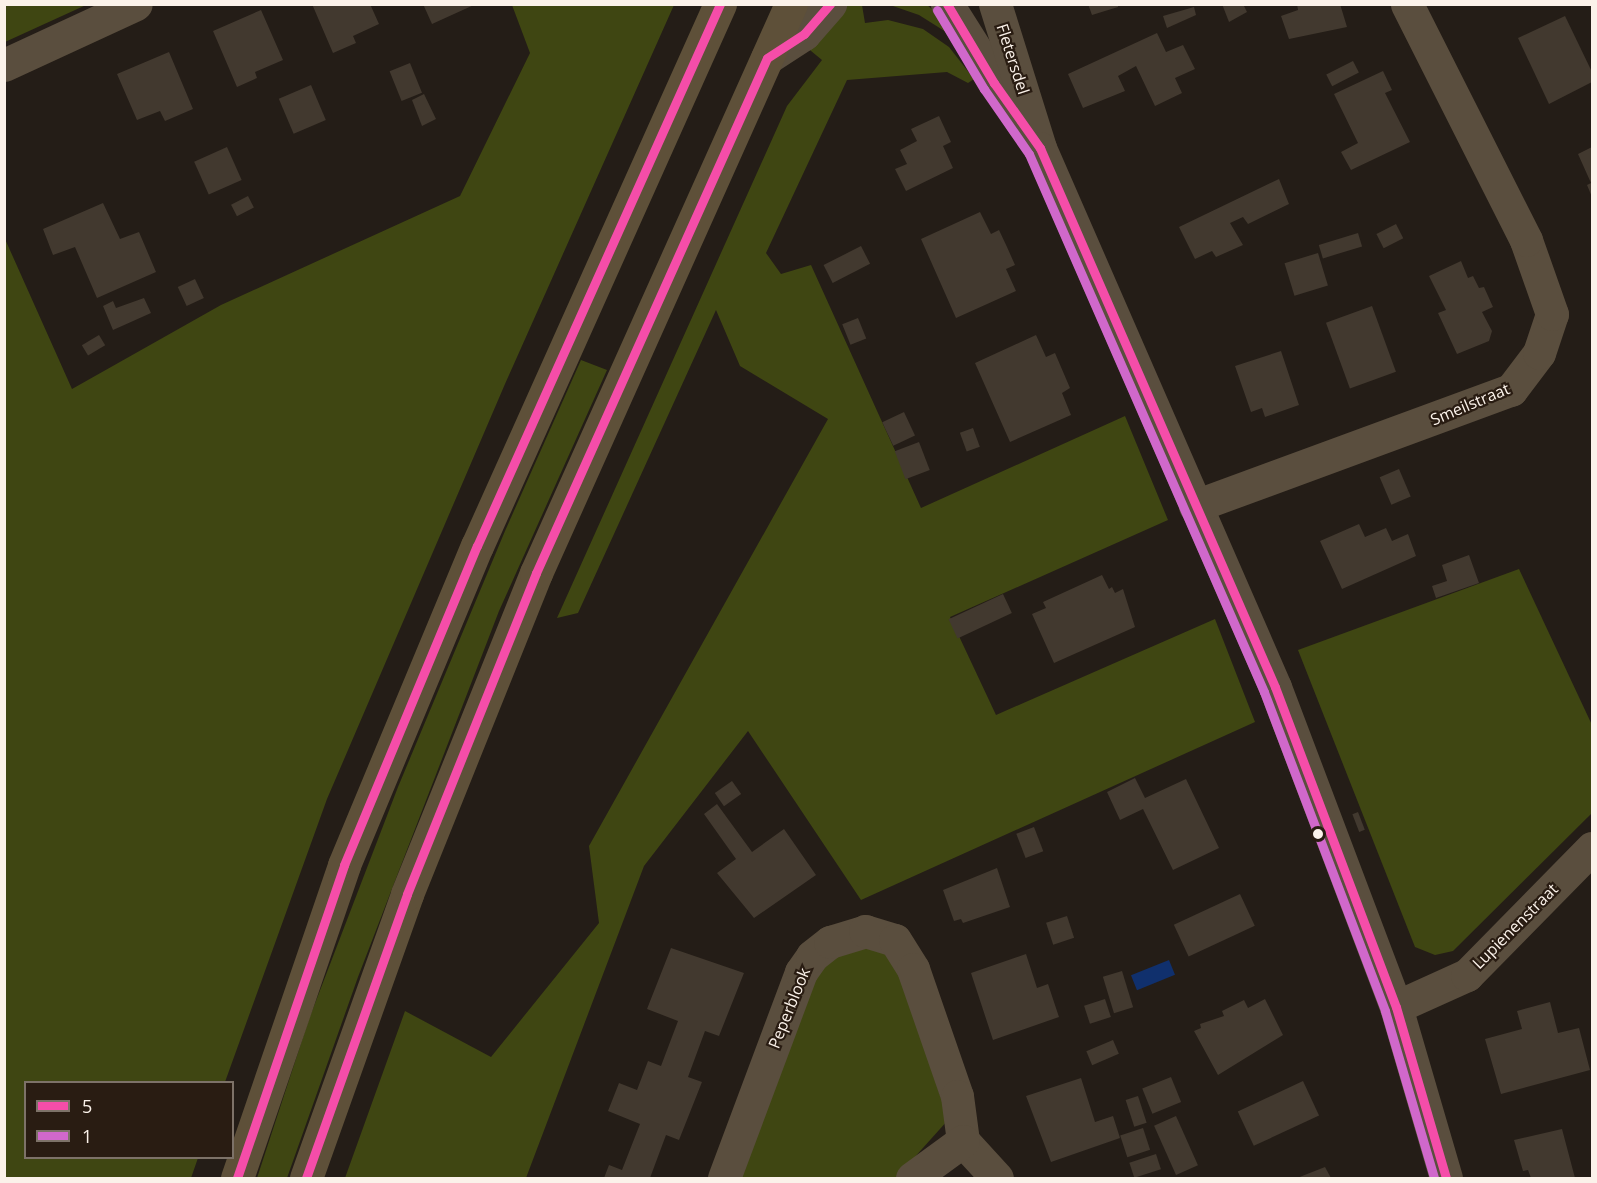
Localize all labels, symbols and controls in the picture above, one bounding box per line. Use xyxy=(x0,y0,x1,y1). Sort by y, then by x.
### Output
street label: Fletersdel xyxy=(993,21,1033,97)
street label: Smeilstraat xyxy=(1428,379,1512,429)
unlabelled marker xyxy=(1312,828,1324,840)
street label: Lupienenstraat xyxy=(1468,879,1562,973)
street label: Peperblook xyxy=(764,965,814,1051)
legend xyxy=(24,1081,234,1159)
text: 5 xyxy=(82,1094,92,1118)
text: 1 xyxy=(82,1124,92,1148)

